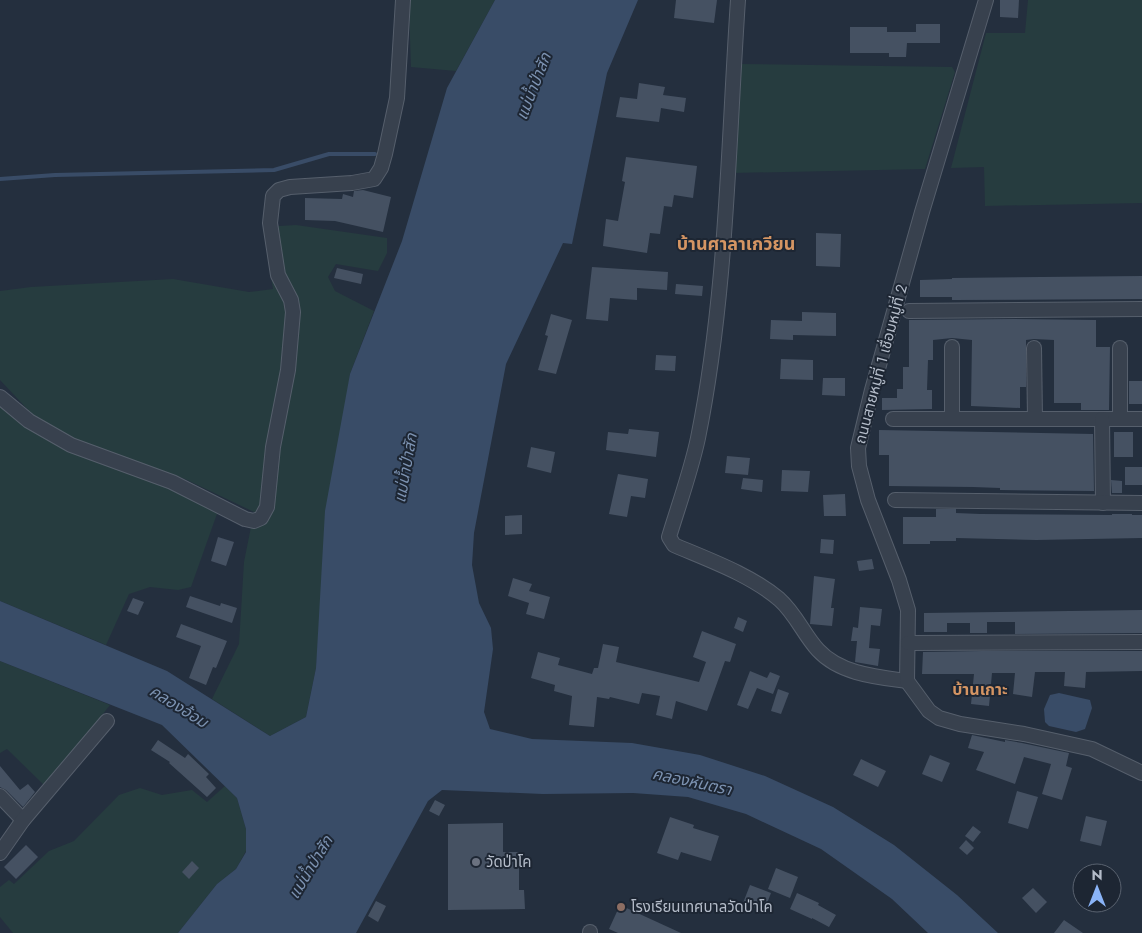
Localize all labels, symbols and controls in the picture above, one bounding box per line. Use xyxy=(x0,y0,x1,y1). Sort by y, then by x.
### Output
water label: แม่น้ำป่าสัก xyxy=(510,48,557,123)
district label: บ้านศาลาเกวียน xyxy=(677,231,795,257)
street label: ถนนสายหมู่ที่ 1 เชื่อมหมู่ที่ 2 xyxy=(849,282,913,446)
water label: แม่น้ำป่าสัก xyxy=(388,430,423,505)
district label: บ้านเกาะ xyxy=(952,678,1008,701)
water label: คลองอ้อม xyxy=(145,679,213,734)
water label: คลองหันตรา xyxy=(650,762,735,801)
water label: แม่น้ำป่าสัก xyxy=(283,830,339,903)
place label: วัดป่าโค xyxy=(486,851,531,873)
marker: วัดป่าโค xyxy=(470,856,482,868)
north arrow xyxy=(1072,863,1122,913)
text: N xyxy=(1091,865,1103,885)
place label: โรงเรียนเทศบาลวัดป่าโค xyxy=(631,896,773,918)
marker: โรงเรียนเทศบาลวัดป่าโค xyxy=(615,901,627,913)

